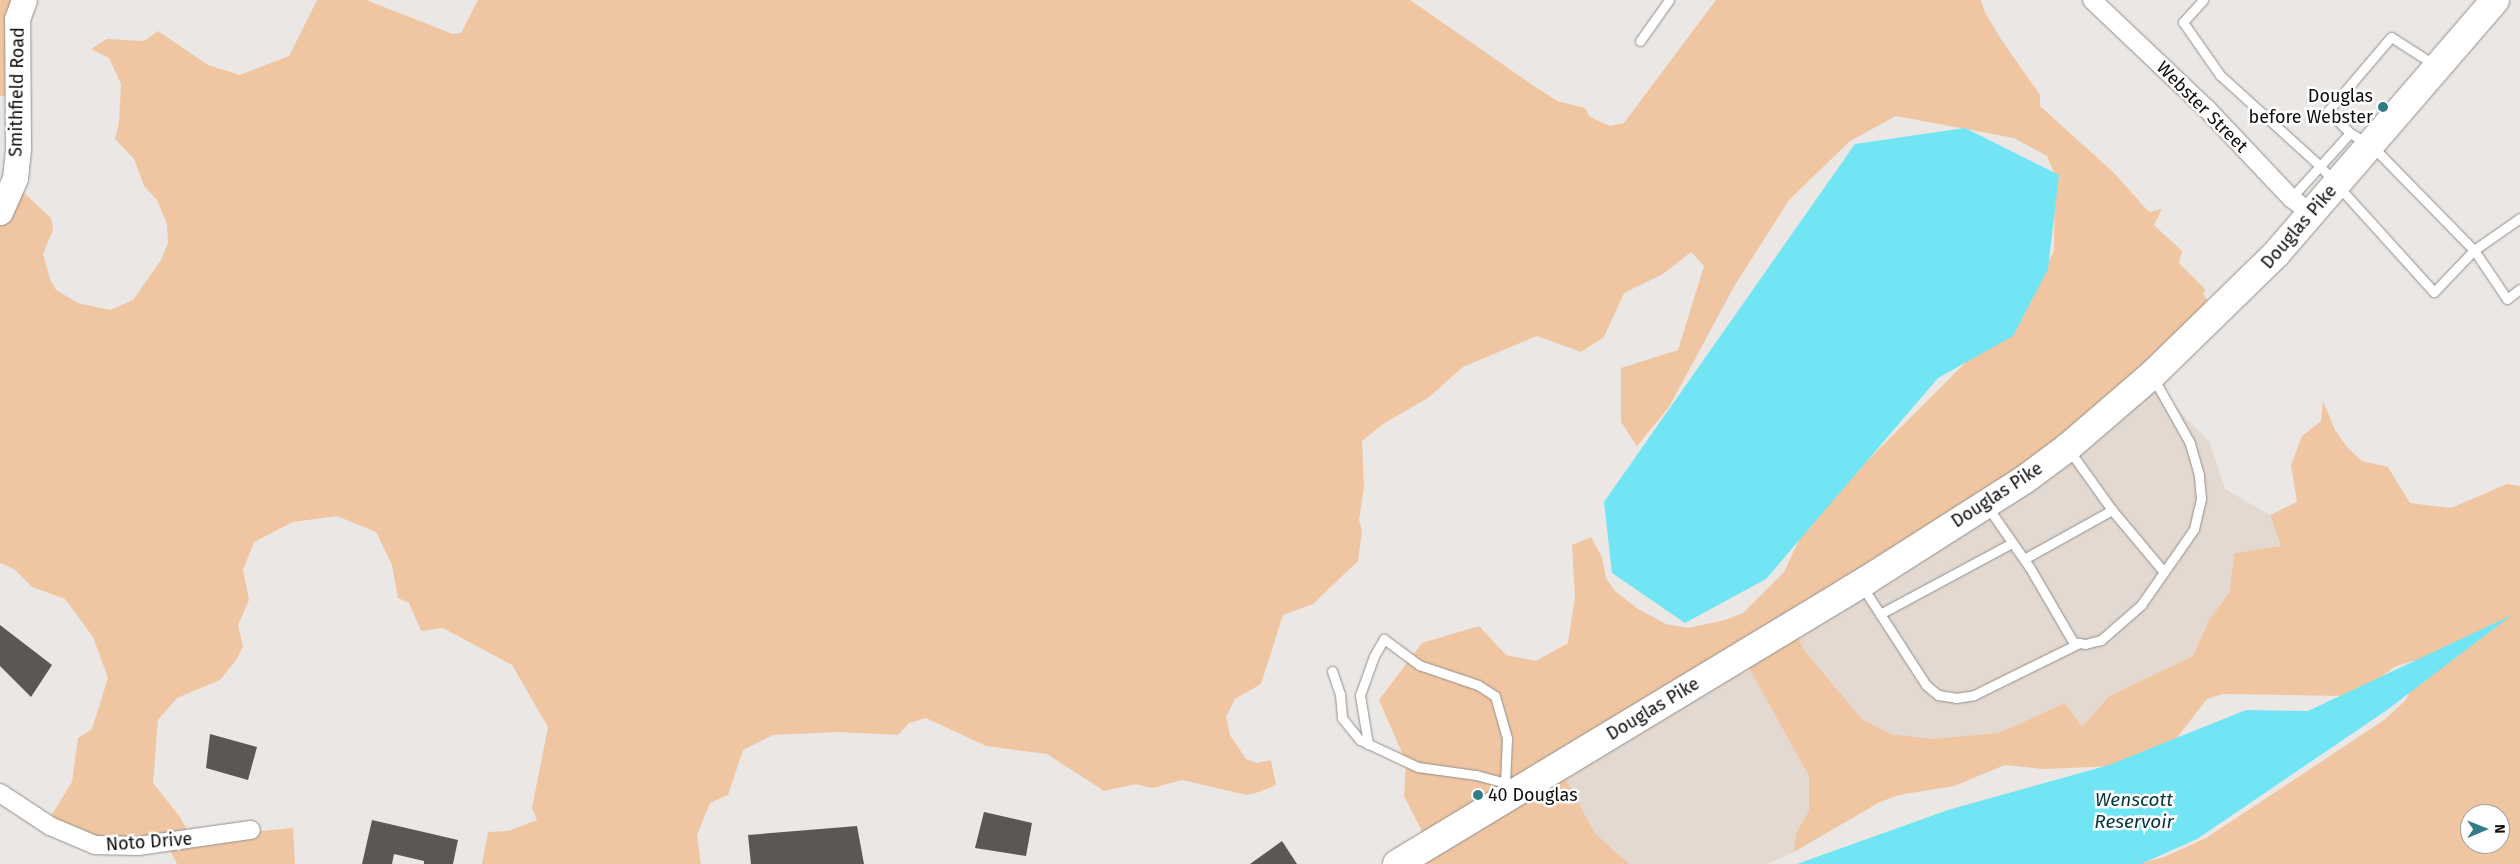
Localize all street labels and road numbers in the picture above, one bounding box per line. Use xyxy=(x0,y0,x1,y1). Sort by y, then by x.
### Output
street label: Smithfield Road xyxy=(5,27,29,157)
street label: Webster Street xyxy=(2152,57,2252,157)
street label: Douglas Pike xyxy=(2257,181,2341,273)
street label: Douglas Pike xyxy=(1947,458,2047,532)
street label: Douglas Pike xyxy=(1603,673,1703,745)
street label: Noto Drive xyxy=(105,828,193,856)

